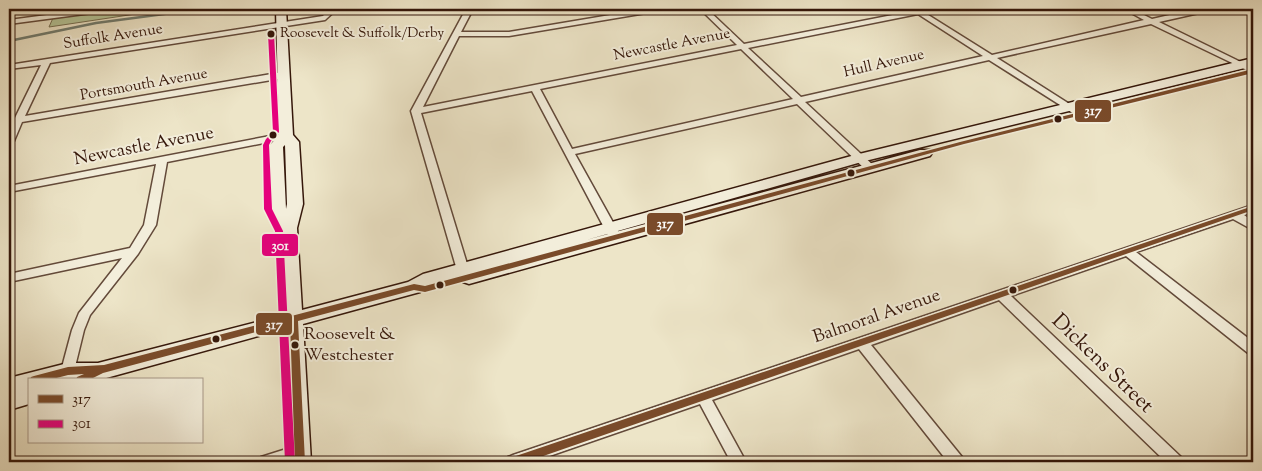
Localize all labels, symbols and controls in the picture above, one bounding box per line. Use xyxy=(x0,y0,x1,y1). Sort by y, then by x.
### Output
street label: Suffolk Avenue xyxy=(62,19,164,55)
street label: Newcastle Avenue xyxy=(612,23,732,67)
place label: Roosevelt & Suffolk/Derby xyxy=(280,24,444,44)
marker: Roosevelt & Suffolk/Derby xyxy=(266,29,276,39)
street label: Hull Avenue xyxy=(842,45,926,83)
street label: Portsmouth Avenue xyxy=(79,63,209,107)
line badge: 317 xyxy=(1074,99,1112,123)
text: 317 xyxy=(1084,102,1103,122)
unlabelled marker xyxy=(1053,114,1063,124)
street label: Newcastle Avenue xyxy=(72,121,216,173)
unlabelled marker xyxy=(268,130,278,140)
unlabelled marker xyxy=(846,168,856,178)
line badge: 317 xyxy=(646,212,684,236)
text: 317 xyxy=(656,215,675,235)
line badge: 301 xyxy=(261,233,299,257)
text: 301 xyxy=(271,237,289,257)
unlabelled marker xyxy=(435,280,445,290)
street label: Balmoral Avenue xyxy=(810,283,944,351)
unlabelled marker xyxy=(1008,285,1018,295)
street label: Dickens Street xyxy=(1044,307,1160,421)
line badge: 317 xyxy=(255,312,293,336)
text: 317 xyxy=(265,316,284,336)
place label: Roosevelt & Westchester xyxy=(304,323,396,368)
unlabelled marker xyxy=(211,334,221,344)
marker: Roosevelt & Westchester xyxy=(290,340,300,350)
legend xyxy=(28,378,202,444)
text: 317 xyxy=(72,390,91,411)
text: 301 xyxy=(72,414,91,435)

